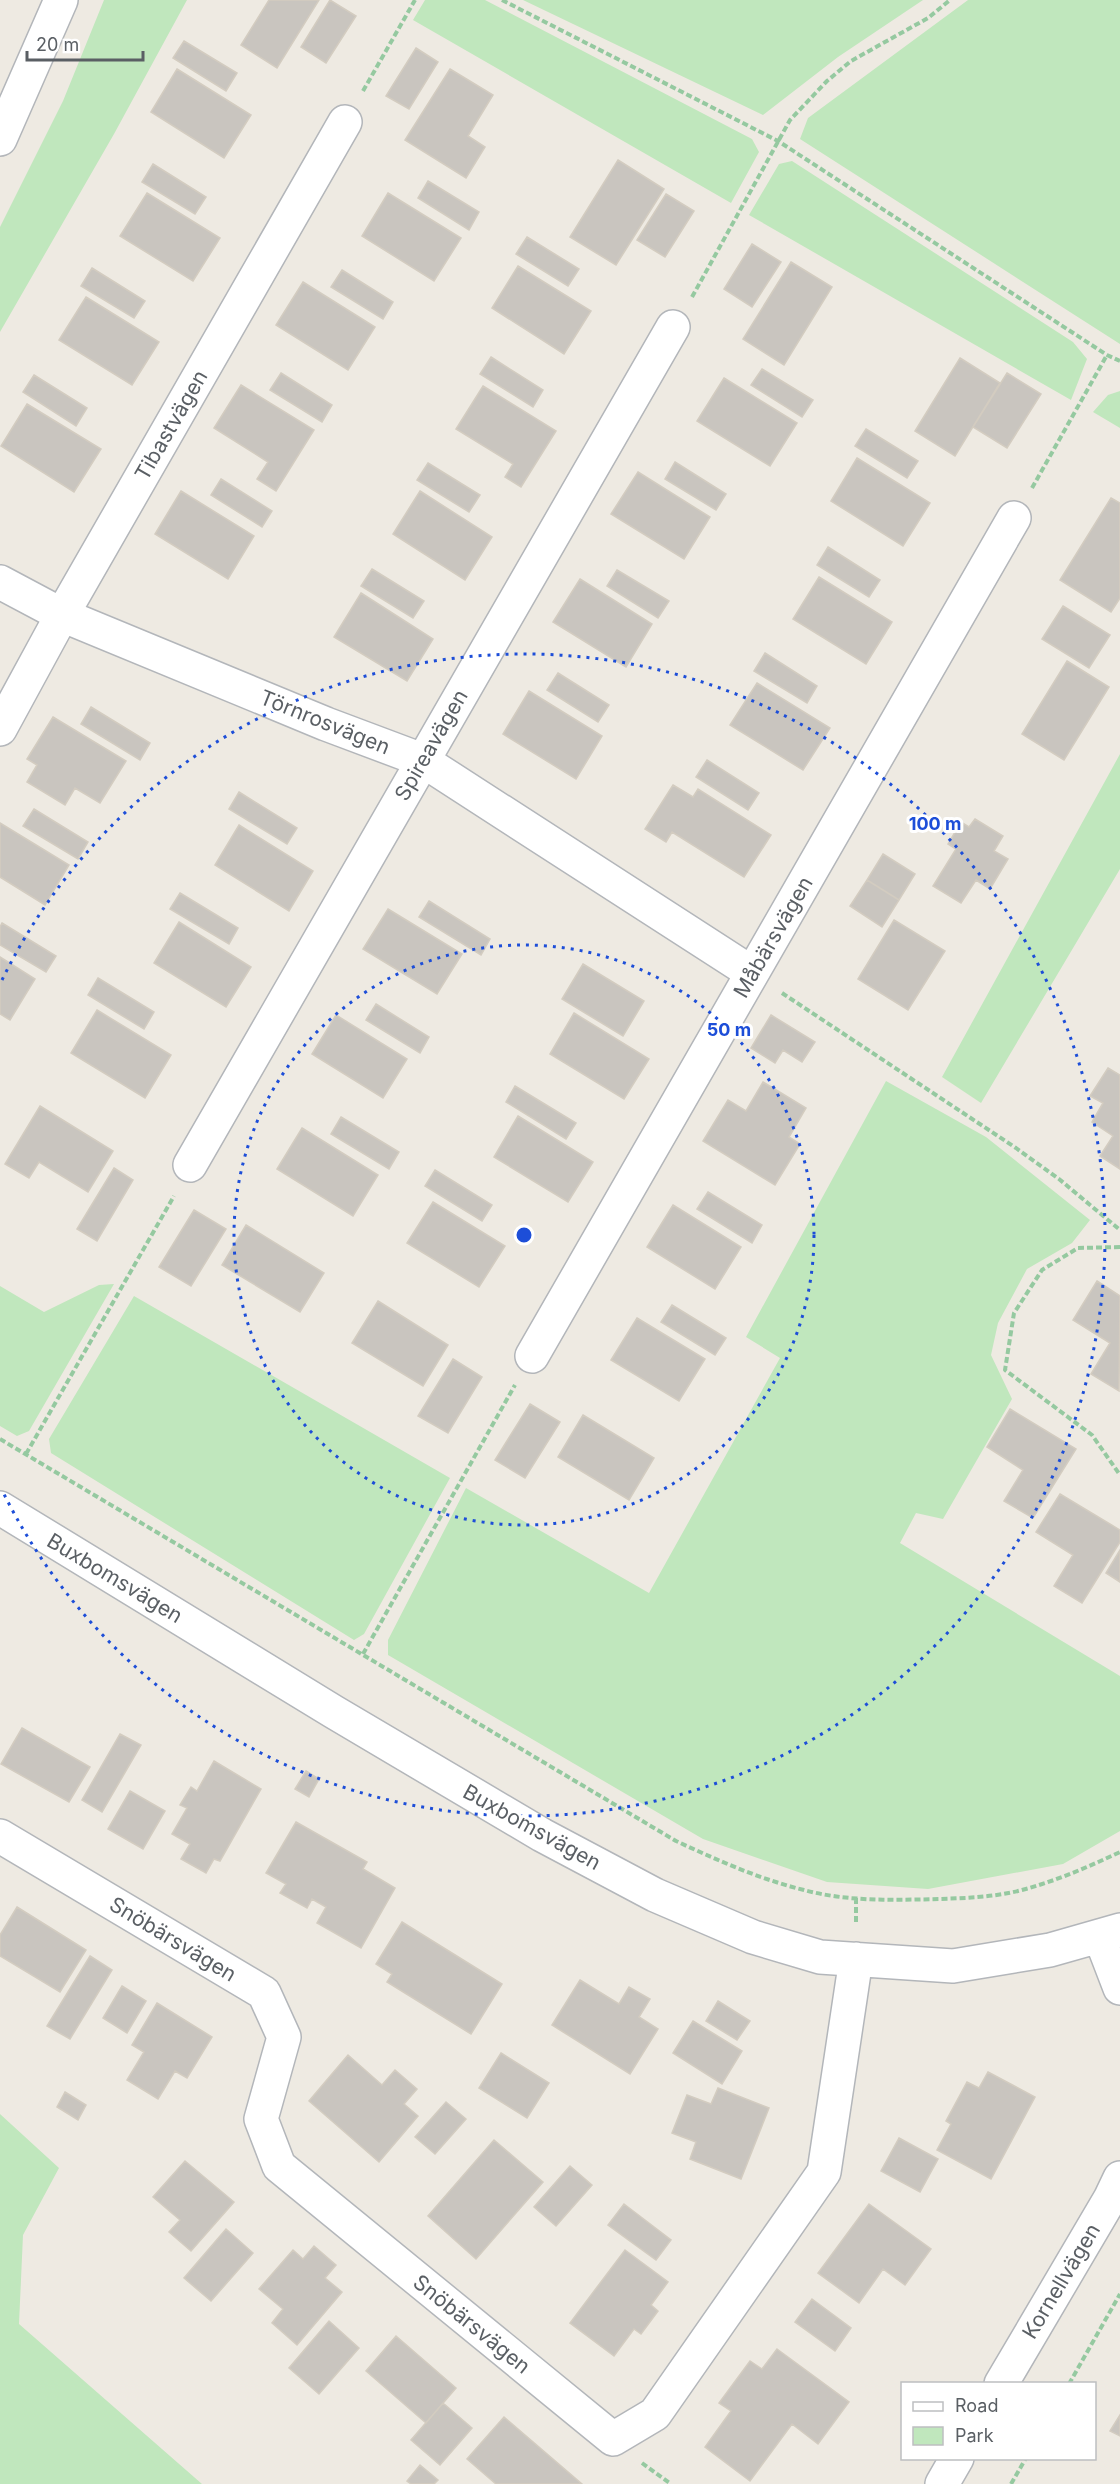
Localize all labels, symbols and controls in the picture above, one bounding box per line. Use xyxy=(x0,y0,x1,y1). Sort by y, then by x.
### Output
scale bar xyxy=(27,24,142,62)
text: 20 m xyxy=(36,34,79,55)
street label: Tibastvägen xyxy=(129,366,213,484)
street label: Törnrosvägen xyxy=(256,685,394,759)
street label: Spireavägen xyxy=(389,685,473,805)
text: 100 m xyxy=(909,813,961,834)
street label: Måbärsvägen xyxy=(728,872,818,1002)
text: 50 m xyxy=(707,1019,751,1040)
centre of rings xyxy=(514,1225,534,1245)
street label: Buxbomsvägen xyxy=(43,1528,187,1628)
street label: Buxbomsvägen xyxy=(459,1779,605,1875)
street label: Snöbärsvägen xyxy=(105,1891,241,1987)
street label: Kornellvägen xyxy=(1017,2219,1105,2343)
street label: Snöbärsvägen xyxy=(408,2269,536,2379)
legend xyxy=(901,2382,1096,2460)
text: Road xyxy=(955,2395,998,2416)
text: Park xyxy=(955,2425,994,2446)

